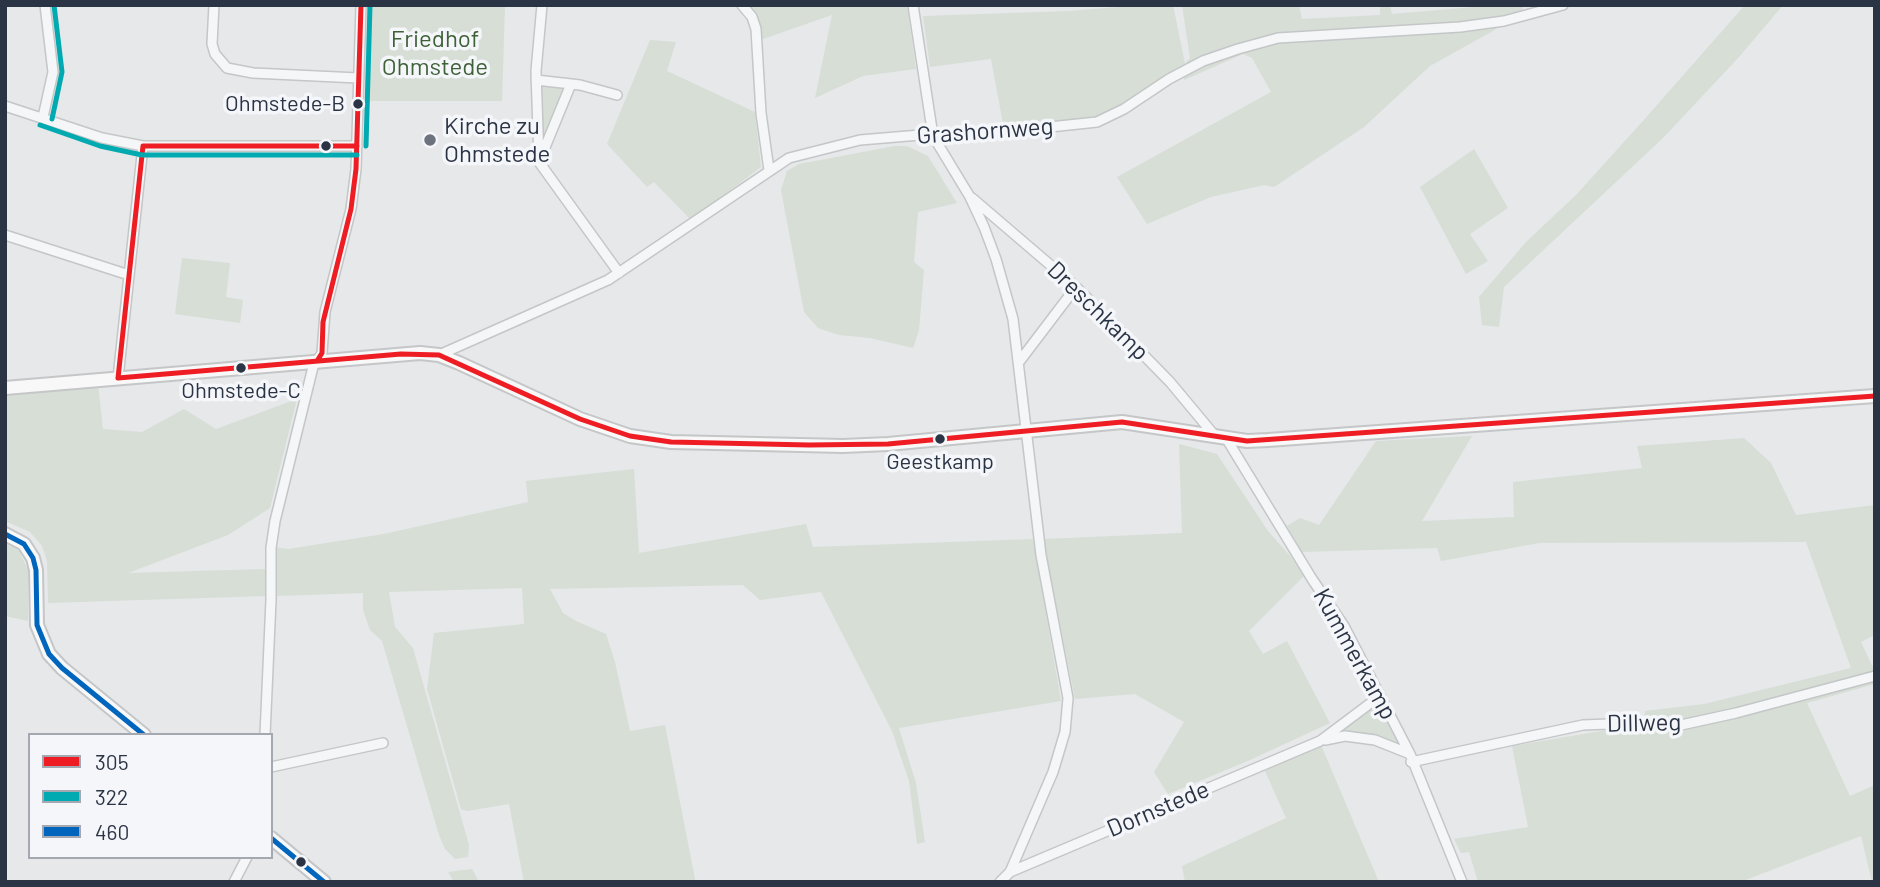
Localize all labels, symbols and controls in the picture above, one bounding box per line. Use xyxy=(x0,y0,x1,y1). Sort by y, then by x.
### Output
park label: Friedhof Ohmstede xyxy=(382,25,488,81)
place label: Ohmstede-B xyxy=(225,91,345,117)
marker: Ohmstede-B xyxy=(351,97,365,111)
place label: Kirche zu Ohmstede xyxy=(444,112,550,168)
street label: Grashornweg xyxy=(916,112,1054,150)
marker: Kirche zu Ohmstede xyxy=(422,132,438,148)
unlabelled marker xyxy=(319,139,333,153)
street label: Dreschkamp xyxy=(1041,255,1155,367)
marker: Ohmstede-C xyxy=(234,361,248,375)
place label: Ohmstede-C xyxy=(181,378,301,404)
marker: Geestkamp xyxy=(933,432,947,446)
place label: Geestkamp xyxy=(886,449,994,475)
street label: Kummerkamp xyxy=(1307,583,1403,725)
street label: Dillweg xyxy=(1606,708,1682,738)
legend xyxy=(28,733,273,859)
text: 305 xyxy=(95,749,128,774)
street label: Dornstede xyxy=(1103,775,1213,843)
text: 322 xyxy=(95,784,128,809)
text: 460 xyxy=(95,819,129,844)
unlabelled marker xyxy=(294,855,308,869)

